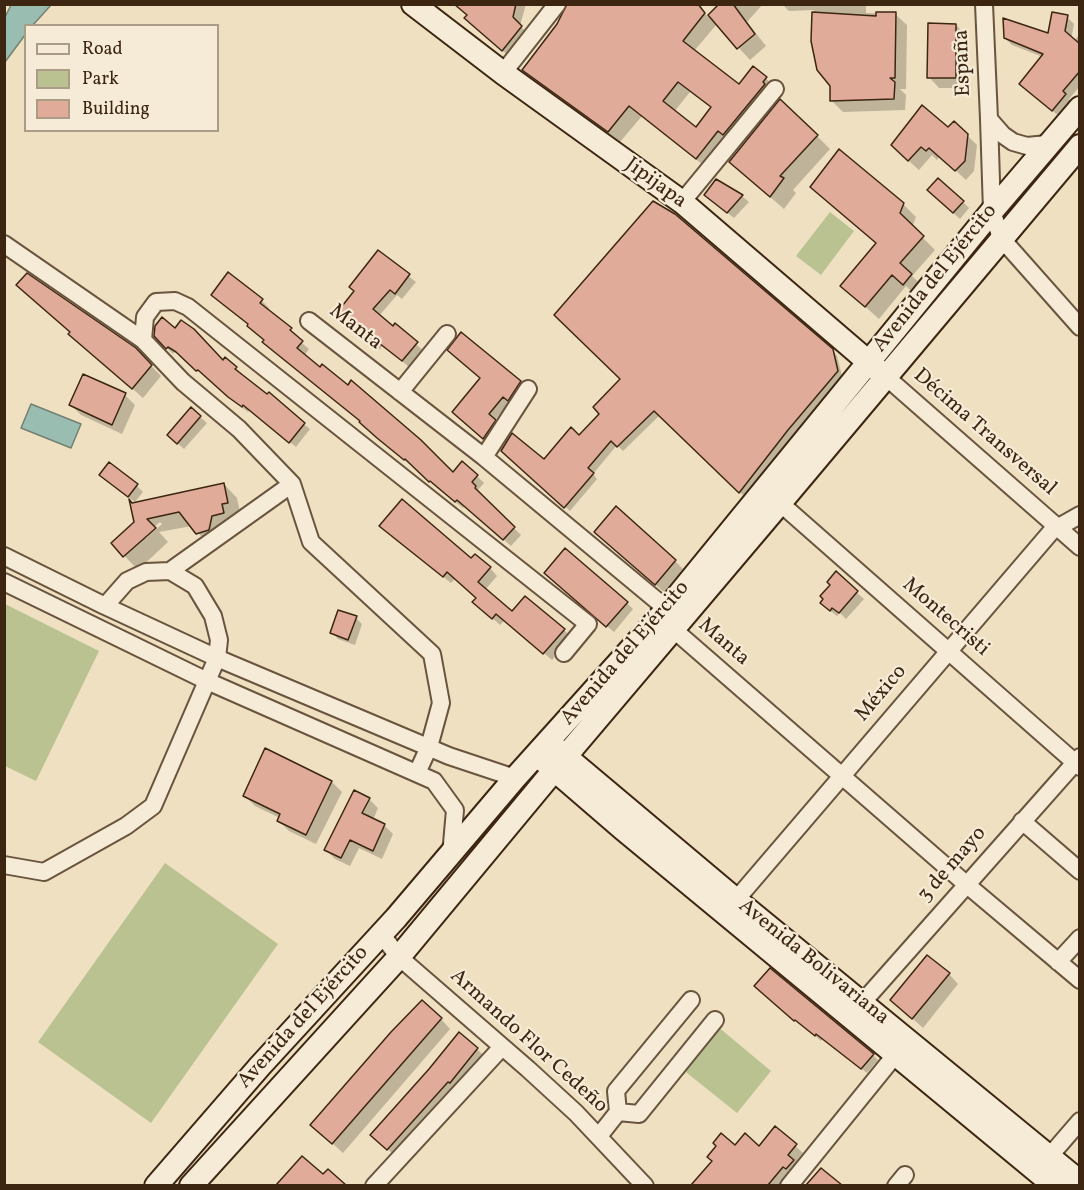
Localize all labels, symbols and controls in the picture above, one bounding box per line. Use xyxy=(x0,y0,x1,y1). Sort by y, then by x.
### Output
legend xyxy=(24,24,219,132)
street label: España xyxy=(950,29,978,97)
text: Road xyxy=(82,37,123,62)
text: Park xyxy=(82,67,119,92)
text: Building xyxy=(82,97,150,122)
street label: Jipijapa xyxy=(619,153,691,215)
street label: Avenida del Ejército xyxy=(869,200,1003,358)
street label: Manta xyxy=(323,299,387,357)
street label: Décima Transversal xyxy=(907,364,1061,502)
street label: Montecristi xyxy=(896,573,994,663)
street label: Avenida del Ejército xyxy=(556,577,696,731)
street label: Manta xyxy=(692,614,754,672)
street label: México xyxy=(851,660,913,728)
street label: 3 de mayo xyxy=(913,822,993,908)
street label: Avenida Bolivariana xyxy=(733,895,893,1031)
street label: Avenida del Ejército xyxy=(233,941,375,1095)
street label: Armando Flor Cedeño xyxy=(444,964,612,1120)

